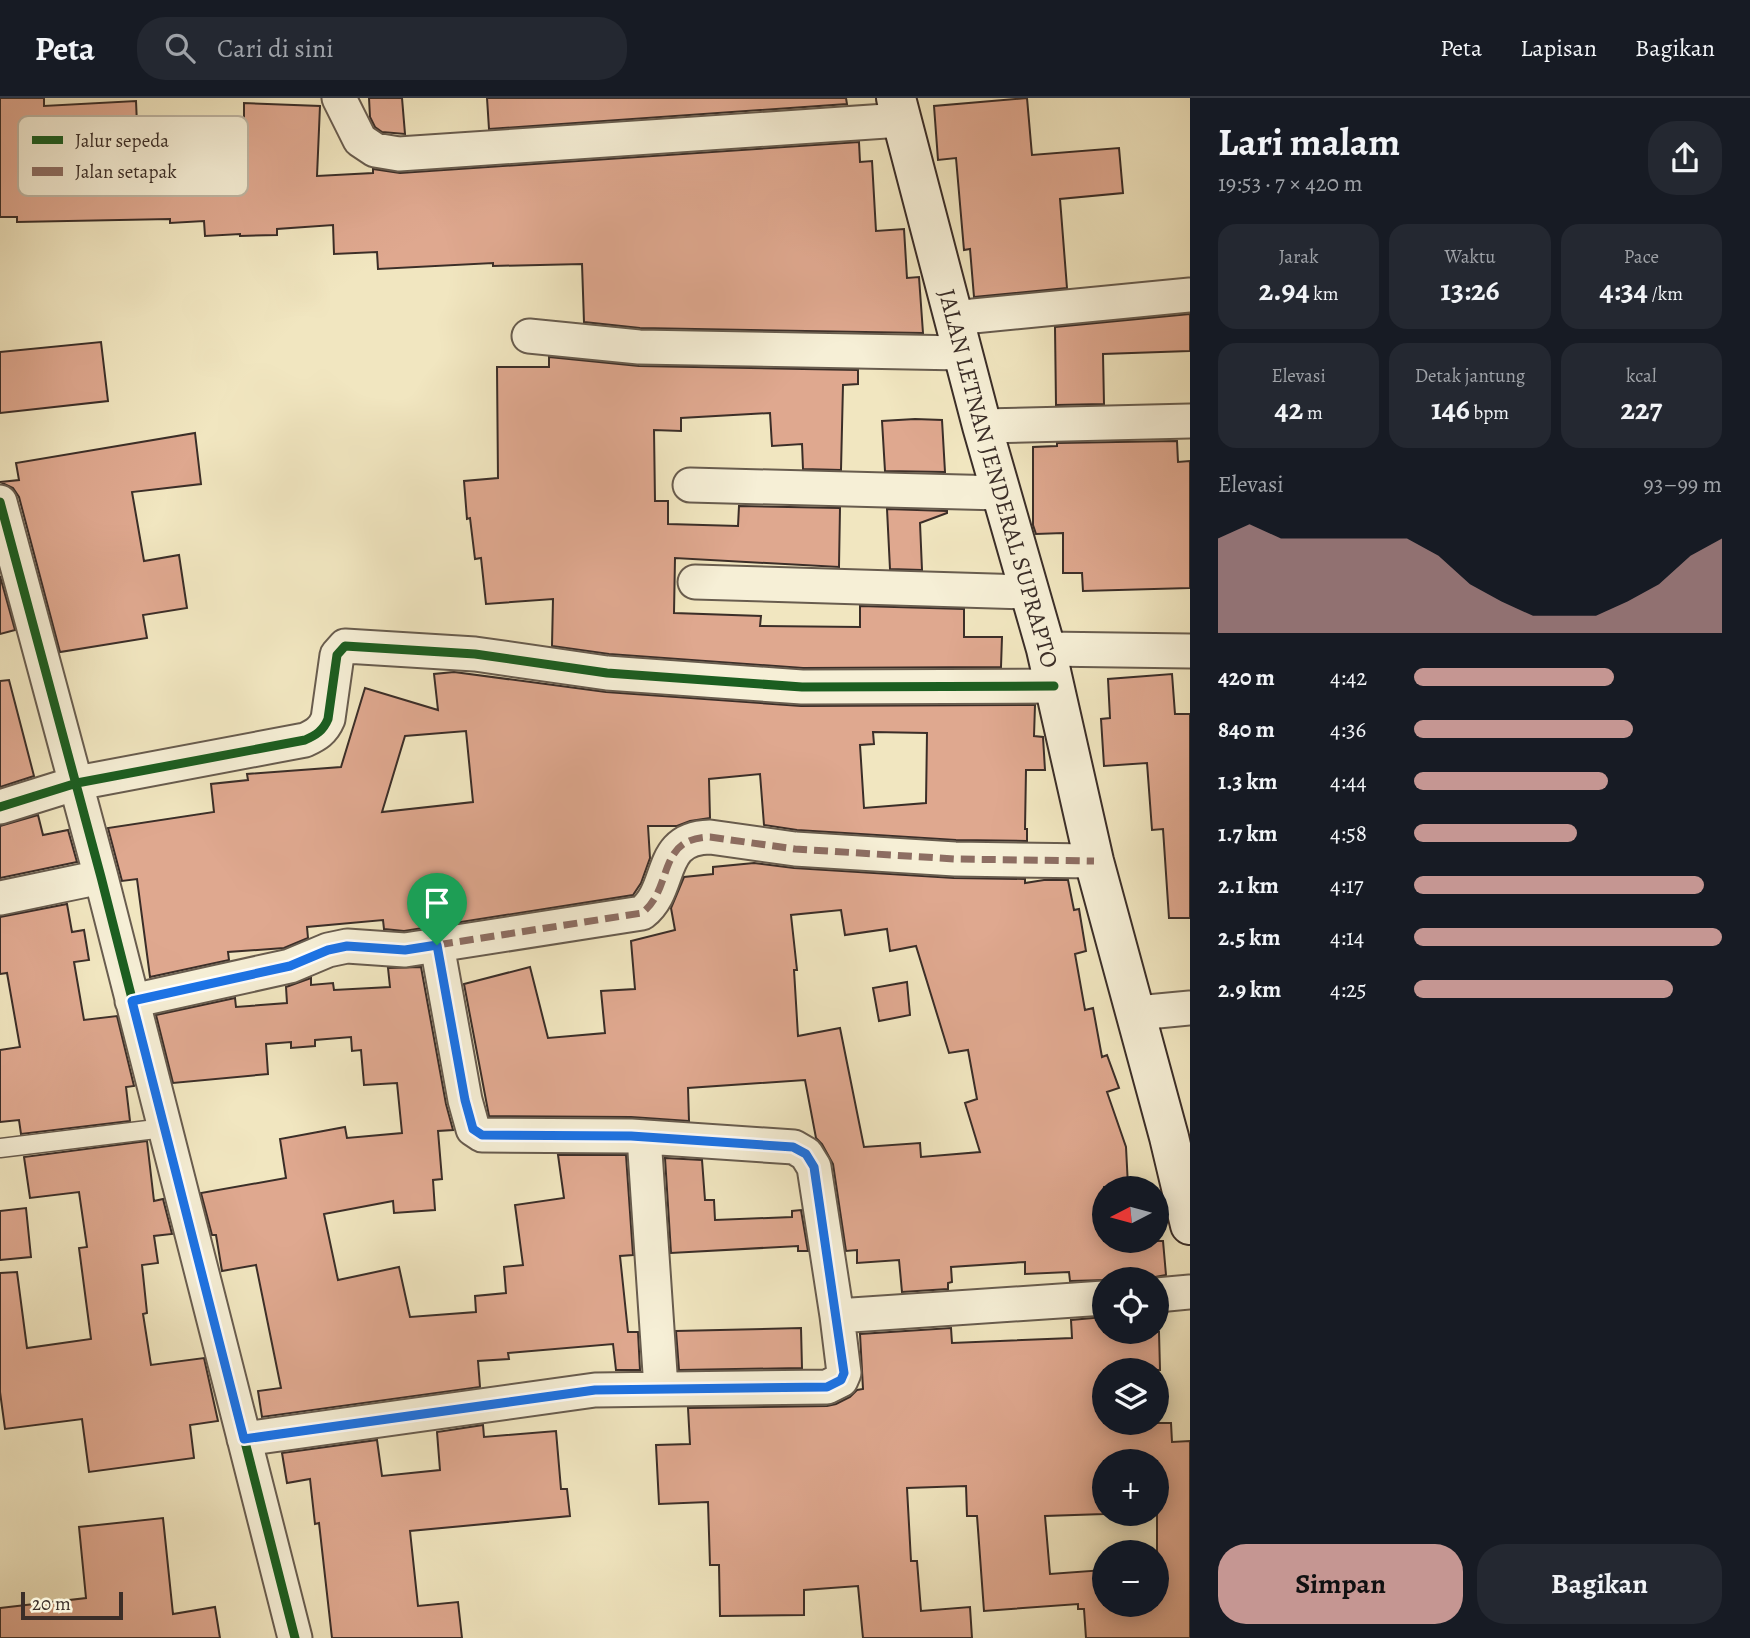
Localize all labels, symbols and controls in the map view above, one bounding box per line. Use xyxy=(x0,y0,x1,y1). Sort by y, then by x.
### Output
search box xyxy=(137,17,627,80)
text: Peta xyxy=(35,26,95,71)
icon: search xyxy=(161,29,199,67)
text: Cari di sini xyxy=(217,31,334,66)
text: Peta xyxy=(1440,32,1482,64)
text: Lapisan xyxy=(1520,32,1597,64)
text: Bagikan xyxy=(1635,32,1715,64)
legend xyxy=(18,116,248,196)
text: Lari malam xyxy=(1218,116,1400,168)
button: share xyxy=(1648,121,1722,195)
text: Jalur sepeda xyxy=(75,128,169,154)
text: Jalan setapak xyxy=(75,159,177,185)
text: 19:53 · 7 × 420 m xyxy=(1218,168,1363,199)
text: Jarak xyxy=(1279,244,1319,270)
text: Waktu xyxy=(1444,244,1496,270)
text: Pace xyxy=(1624,244,1659,270)
text: 2.94 xyxy=(1259,270,1310,310)
text: 13:26 xyxy=(1440,270,1500,310)
text: 4:34 xyxy=(1600,270,1648,310)
text: km xyxy=(1310,281,1339,307)
text: /km xyxy=(1648,281,1683,307)
street label: JALAN LETNAN JENDERAL SUPRAPTO xyxy=(931,285,1066,671)
text: Elevasi xyxy=(1271,363,1326,389)
text: Detak jantung xyxy=(1415,363,1525,389)
text: kcal xyxy=(1626,363,1657,389)
text: 42 xyxy=(1275,389,1303,429)
text: 146 xyxy=(1431,389,1470,429)
text: 227 xyxy=(1620,389,1662,429)
text: m xyxy=(1303,400,1323,426)
text: bpm xyxy=(1470,400,1509,426)
text: Elevasi xyxy=(1218,469,1284,500)
text: 93–99 m xyxy=(1643,469,1722,500)
text: 420 m xyxy=(1218,662,1275,693)
text: 4:42 xyxy=(1330,662,1367,693)
text: 840 m xyxy=(1218,714,1275,745)
text: 4:36 xyxy=(1330,714,1366,745)
text: 1.3 km xyxy=(1218,766,1278,797)
text: 4:44 xyxy=(1330,766,1367,797)
text: 1.7 km xyxy=(1218,818,1278,849)
text: 4:58 xyxy=(1330,818,1367,849)
text: 2.1 km xyxy=(1218,870,1279,901)
text: 4:17 xyxy=(1330,870,1363,901)
pin xyxy=(407,873,467,945)
icon: arrive xyxy=(418,884,456,922)
text: 2.5 km xyxy=(1218,922,1280,953)
text: 4:14 xyxy=(1330,922,1364,953)
text: 2.9 km xyxy=(1218,974,1281,1005)
text: 4:25 xyxy=(1330,974,1367,1005)
north arrow xyxy=(1092,1176,1169,1253)
map controls xyxy=(1092,1176,1169,1617)
button: locate xyxy=(1092,1267,1169,1344)
button: layers xyxy=(1092,1358,1169,1435)
button: + xyxy=(1092,1449,1169,1526)
button: − xyxy=(1092,1540,1169,1617)
button: Simpan xyxy=(1218,1544,1463,1624)
button: Bagikan xyxy=(1477,1544,1722,1624)
scale bar xyxy=(21,1589,122,1621)
text: 20 m xyxy=(32,1591,71,1617)

